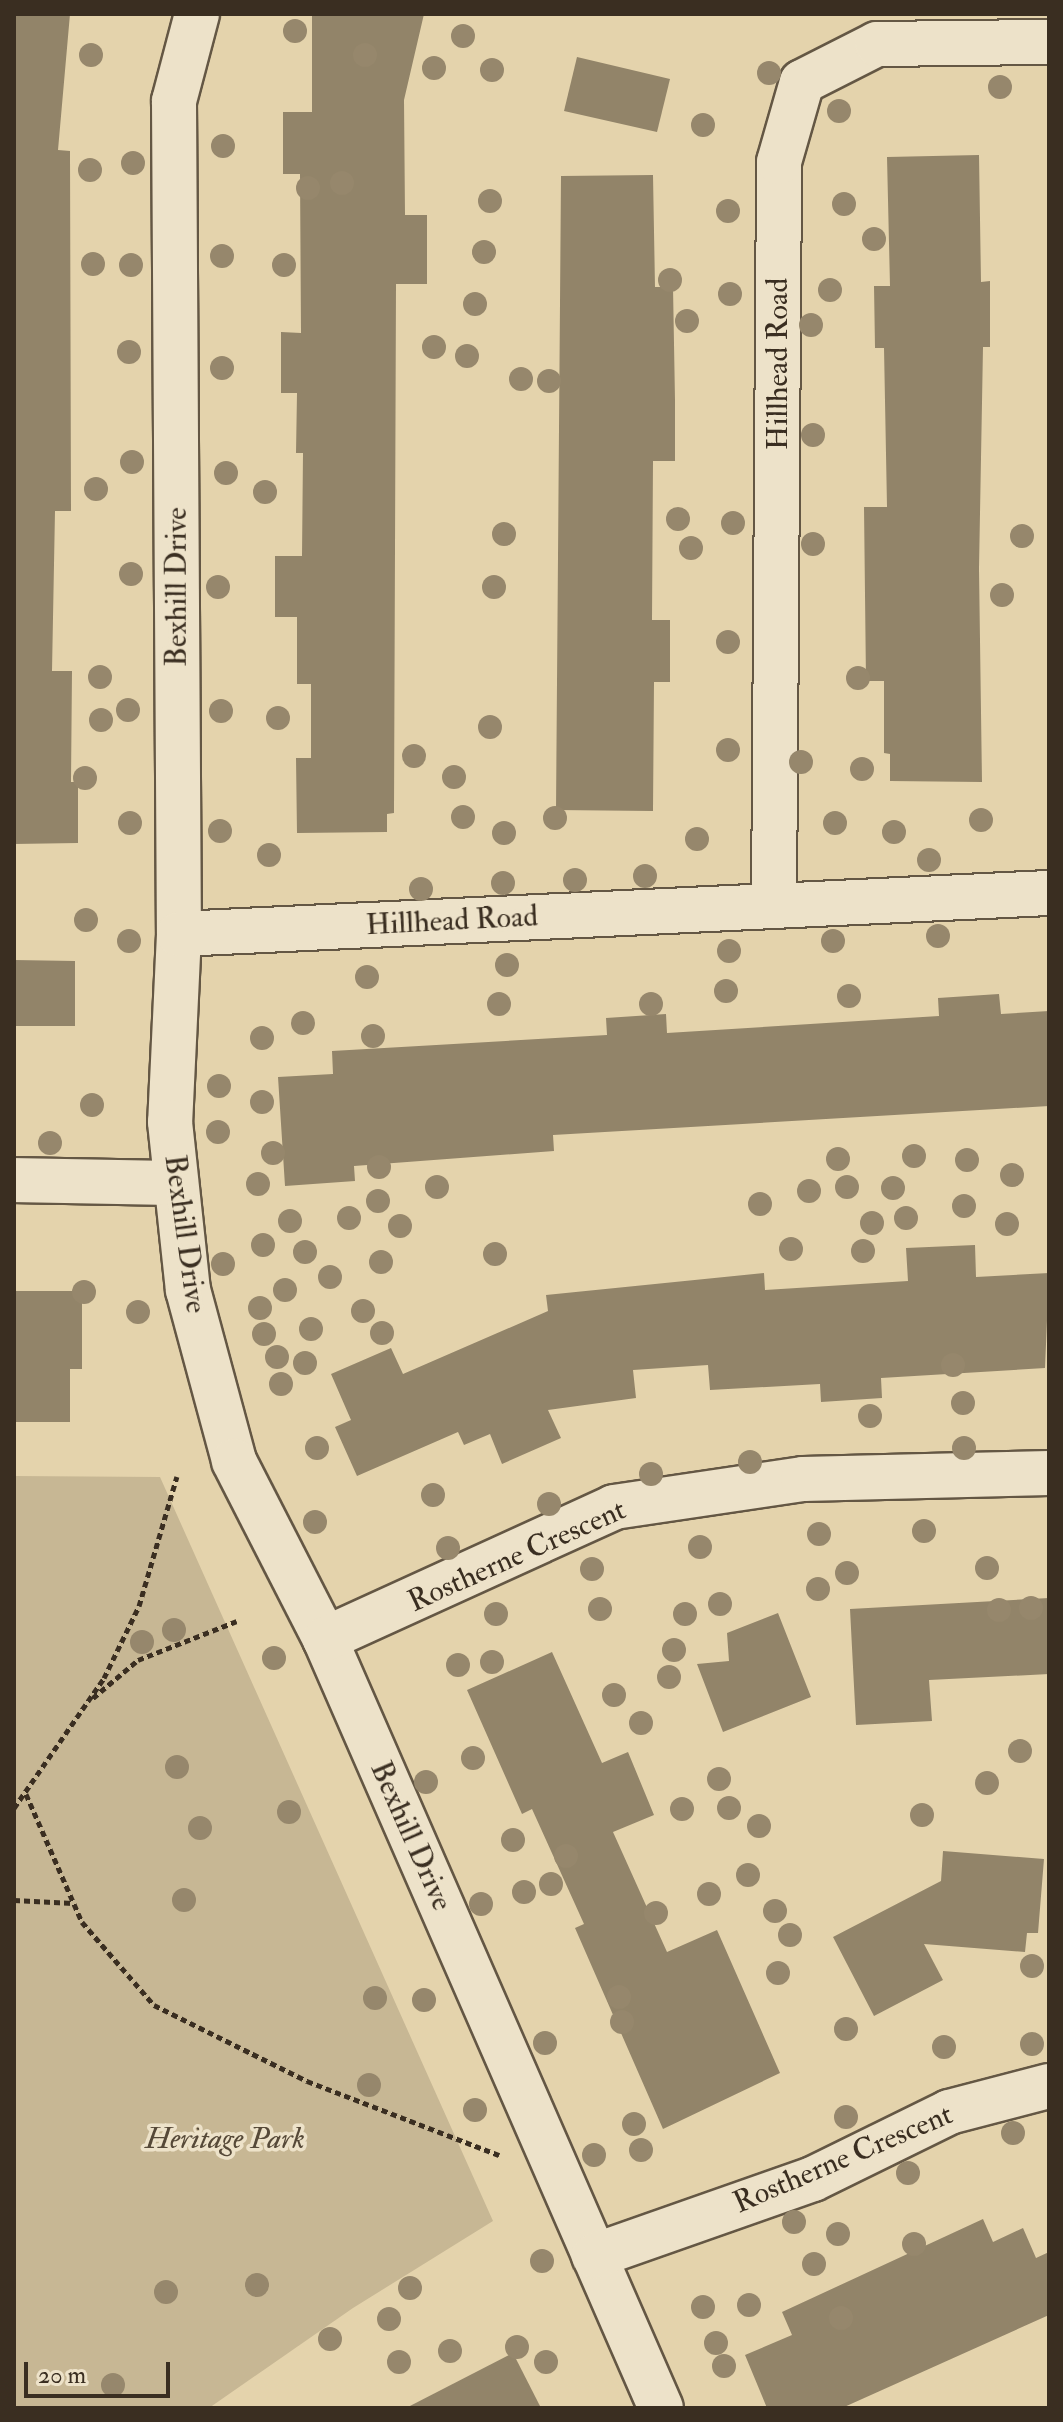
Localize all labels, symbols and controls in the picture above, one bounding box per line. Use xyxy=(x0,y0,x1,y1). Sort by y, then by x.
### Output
street label: Hillhead Road xyxy=(760,278,796,450)
street label: Bexhill Drive xyxy=(159,507,195,667)
street label: Hillhead Road xyxy=(365,899,539,943)
street label: Bexhill Drive xyxy=(156,1152,214,1316)
street label: Rostherne Crescent xyxy=(403,1492,631,1620)
street label: Bexhill Drive xyxy=(362,1756,460,1916)
street label: Rostherne Crescent xyxy=(728,2097,958,2221)
park label: Heritage Park xyxy=(145,2121,305,2157)
scale bar xyxy=(28,2346,174,2396)
text: 20 m xyxy=(38,2360,86,2391)

